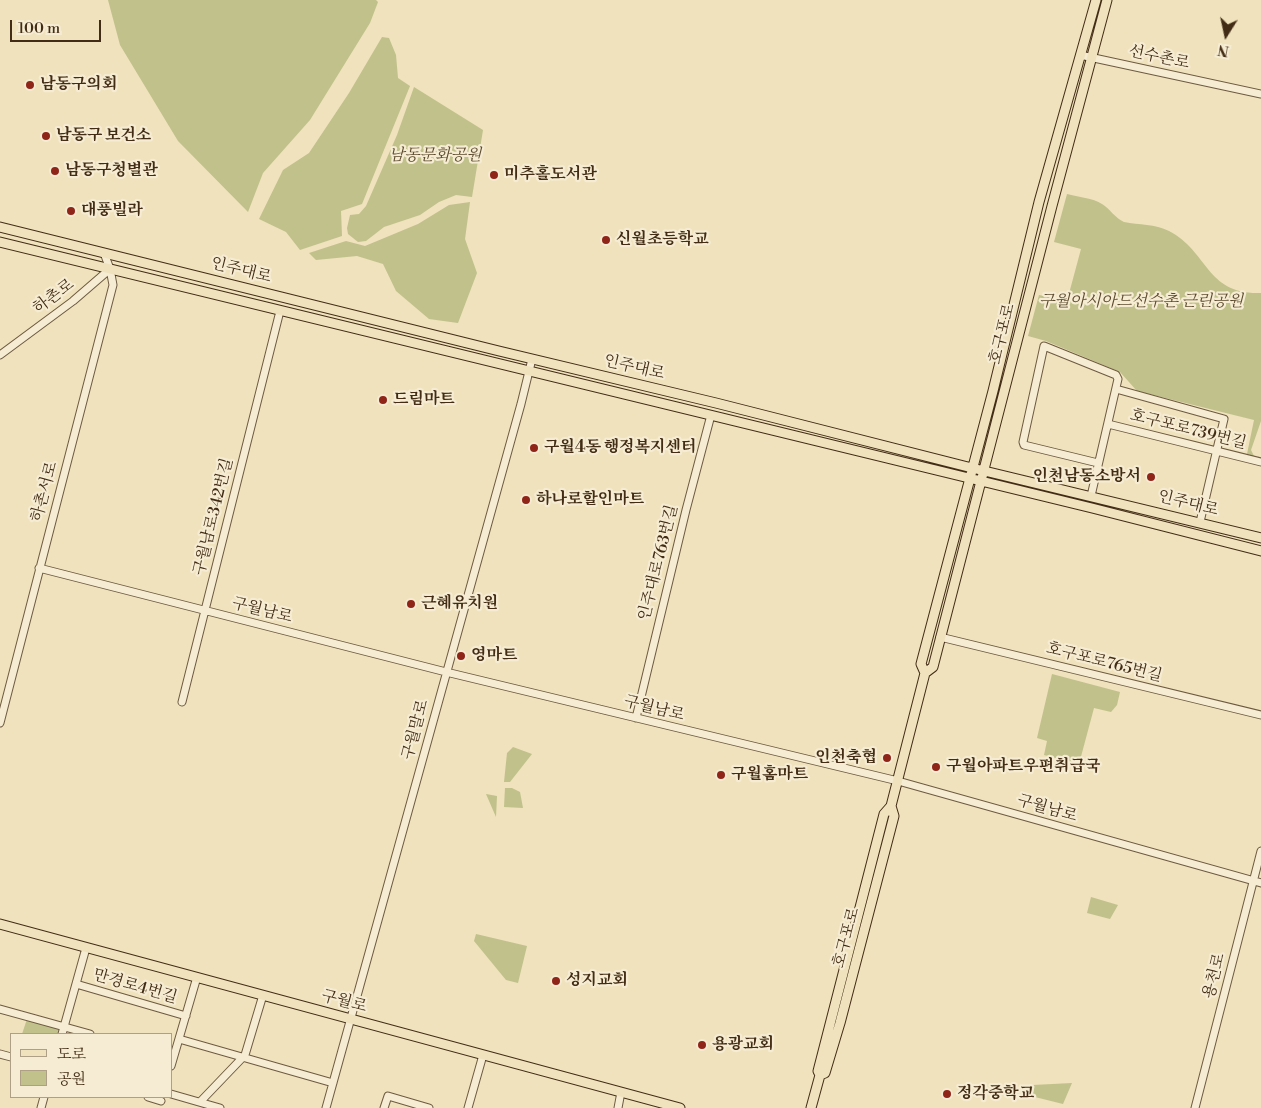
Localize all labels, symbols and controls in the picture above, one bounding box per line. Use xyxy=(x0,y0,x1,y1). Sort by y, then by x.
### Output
scale bar xyxy=(12,10,104,42)
north arrow xyxy=(1201,10,1251,60)
text: 100 m xyxy=(18,19,60,38)
text: N xyxy=(1216,40,1230,60)
street label: 선수촌로 xyxy=(1127,42,1191,74)
place label: 남동구의회 xyxy=(40,75,117,95)
marker: 남동구의회 xyxy=(24,79,36,91)
place label: 남동구 보건소 xyxy=(56,126,151,146)
marker: 남동구 보건소 xyxy=(40,130,52,142)
park label: 남동문화공원 xyxy=(389,146,481,166)
place label: 남동구청별관 xyxy=(65,161,158,181)
marker: 남동구청별관 xyxy=(49,165,61,177)
place label: 미추홀도서관 xyxy=(504,165,597,185)
marker: 미추홀도서관 xyxy=(488,169,500,181)
place label: 대풍빌라 xyxy=(81,201,143,221)
marker: 대풍빌라 xyxy=(65,205,77,217)
place label: 신월초등학교 xyxy=(616,230,709,250)
marker: 신월초등학교 xyxy=(600,234,612,246)
street label: 인주대로 xyxy=(209,254,273,288)
street label: 하촌로 xyxy=(30,275,78,319)
park label: 구월아시아드선수촌 근린공원 xyxy=(1039,292,1243,312)
street label: 호구포로 xyxy=(986,302,1020,366)
street label: 인주대로 xyxy=(602,352,666,384)
place label: 드림마트 xyxy=(393,390,455,410)
marker: 드림마트 xyxy=(377,394,389,406)
street label: 호구포로739번길 xyxy=(1128,406,1248,454)
place label: 구월4동 행정복지센터 xyxy=(544,438,696,458)
marker: 구월4동 행정복지센터 xyxy=(528,442,540,454)
street label: 구월남로342번길 xyxy=(190,456,238,578)
street label: 하촌서로 xyxy=(28,460,62,524)
place label: 인천남동소방서 xyxy=(1033,467,1141,487)
marker: 인천남동소방서 xyxy=(1145,471,1157,483)
street label: 인주대로 xyxy=(1156,487,1220,521)
place label: 하나로할인마트 xyxy=(536,490,644,510)
marker: 하나로할인마트 xyxy=(520,494,532,506)
street label: 인주대로763번길 xyxy=(635,503,683,623)
street label: 구월남로 xyxy=(230,594,294,628)
place label: 근혜유치원 xyxy=(421,594,498,614)
marker: 근혜유치원 xyxy=(405,598,417,610)
street label: 호구포로765번길 xyxy=(1044,639,1164,687)
place label: 영마트 xyxy=(471,646,517,666)
marker: 영마트 xyxy=(455,650,467,662)
street label: 구월남로 xyxy=(622,692,686,726)
street label: 구월말로 xyxy=(399,698,433,762)
place label: 인천축협 xyxy=(815,748,877,768)
marker: 인천축협 xyxy=(881,752,893,764)
place label: 구월아파트우편취급국 xyxy=(946,757,1101,777)
marker: 구월아파트우편취급국 xyxy=(930,761,942,773)
place label: 구월홈마트 xyxy=(731,765,808,785)
marker: 구월홈마트 xyxy=(715,769,727,781)
street label: 구월남로 xyxy=(1015,791,1079,827)
street label: 호구포로 xyxy=(830,906,864,970)
street label: 용천로 xyxy=(1200,951,1230,1001)
street label: 만경로4번길 xyxy=(91,966,179,1008)
place label: 성지교회 xyxy=(566,971,628,991)
marker: 성지교회 xyxy=(550,975,562,987)
street label: 구월로 xyxy=(319,987,369,1017)
legend xyxy=(10,1033,172,1098)
place label: 용광교회 xyxy=(712,1035,774,1055)
marker: 용광교회 xyxy=(696,1039,708,1051)
text: 도로 xyxy=(57,1045,86,1064)
text: 공원 xyxy=(57,1070,86,1089)
place label: 정각중학교 xyxy=(957,1084,1034,1104)
marker: 정각중학교 xyxy=(941,1088,953,1100)

